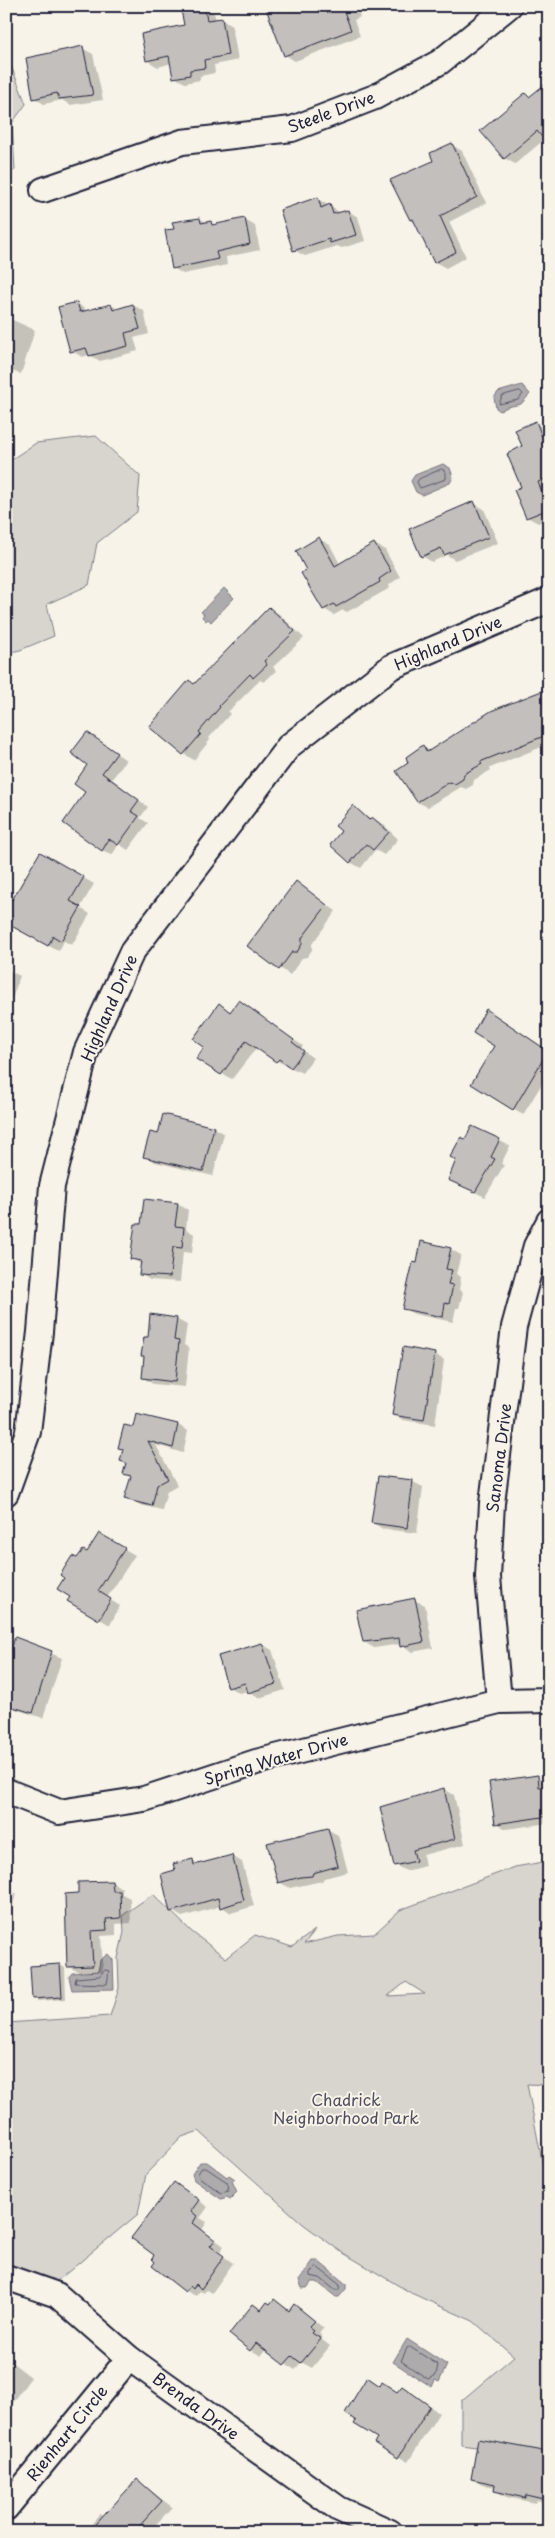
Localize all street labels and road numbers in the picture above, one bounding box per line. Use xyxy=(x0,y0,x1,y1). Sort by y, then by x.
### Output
street label: Steele Drive xyxy=(284,84,378,138)
street label: Highland Drive xyxy=(390,609,505,676)
street label: Highland Drive xyxy=(74,950,142,1065)
street label: Sanoma Drive xyxy=(479,1402,517,1514)
street label: Spring Water Drive xyxy=(201,1726,351,1790)
street label: Brenda Drive xyxy=(148,2366,245,2445)
street label: Rienhart Circle xyxy=(20,2379,113,2486)

